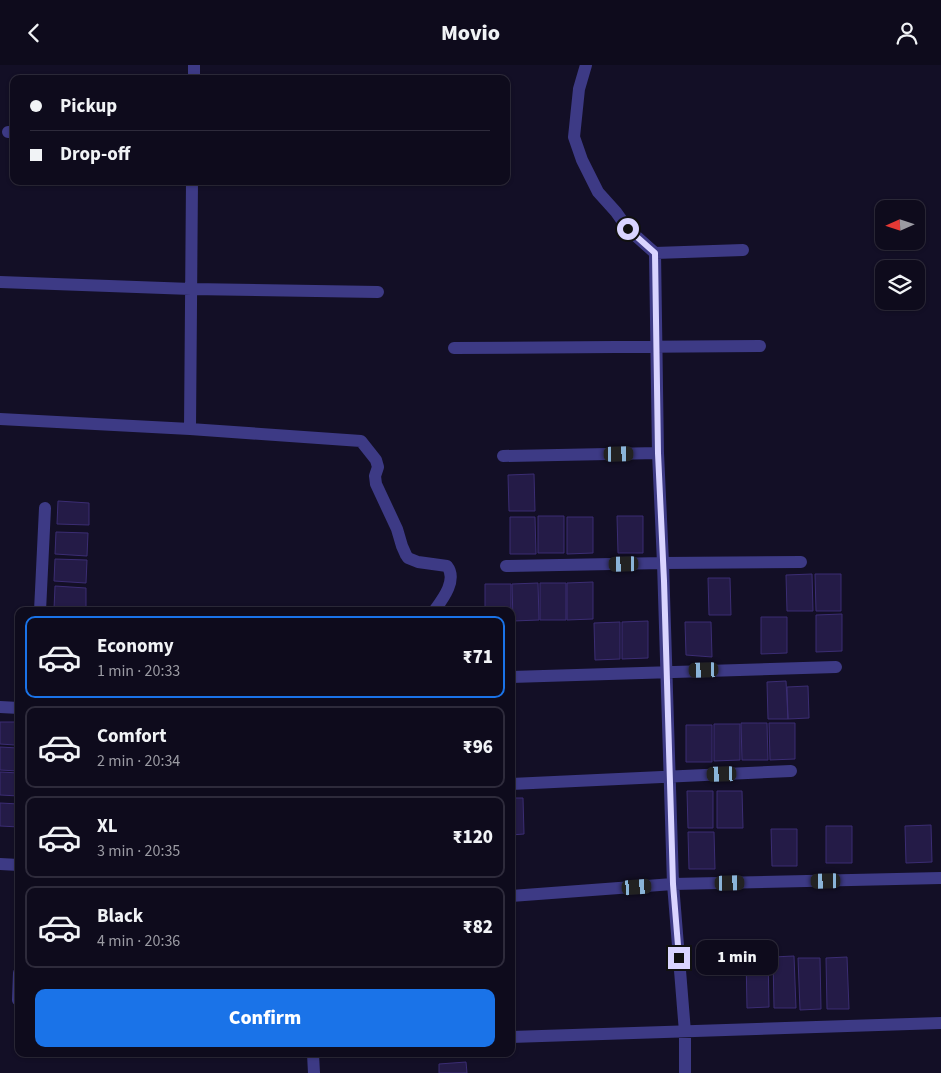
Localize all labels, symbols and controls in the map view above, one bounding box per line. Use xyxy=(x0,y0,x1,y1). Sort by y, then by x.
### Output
text: Movio xyxy=(441,17,500,49)
icon: back xyxy=(20,19,48,47)
icon: person xyxy=(893,19,921,47)
text: Pickup xyxy=(60,93,117,120)
text: Drop-off xyxy=(60,141,130,168)
north arrow xyxy=(875,200,925,250)
map controls xyxy=(875,200,925,310)
route start xyxy=(617,218,639,240)
button: layers xyxy=(875,260,925,310)
car xyxy=(603,446,634,462)
car xyxy=(608,556,639,572)
text: Economy xyxy=(97,633,174,660)
icon: car xyxy=(37,635,82,680)
text: ₹71 xyxy=(463,644,493,671)
text: 1 min · 20:33 xyxy=(97,660,180,682)
car xyxy=(688,662,719,678)
text: Comfort xyxy=(97,723,167,750)
icon: car xyxy=(37,725,82,770)
text: ₹96 xyxy=(463,734,493,761)
text: 2 min · 20:34 xyxy=(97,750,180,772)
car xyxy=(706,766,737,782)
text: XL xyxy=(97,813,118,840)
icon: car xyxy=(37,815,82,860)
text: ₹120 xyxy=(452,824,493,851)
text: 3 min · 20:35 xyxy=(97,840,180,862)
car xyxy=(810,873,841,889)
car xyxy=(714,875,745,891)
car xyxy=(621,878,652,896)
text: Black xyxy=(97,903,143,930)
icon: car xyxy=(37,905,82,950)
text: ₹82 xyxy=(463,914,493,941)
text: 4 min · 20:36 xyxy=(97,930,180,952)
callout: 1 min xyxy=(696,941,779,975)
text: 1 min xyxy=(717,946,757,968)
route end xyxy=(668,947,690,969)
button: Confirm xyxy=(35,989,495,1047)

